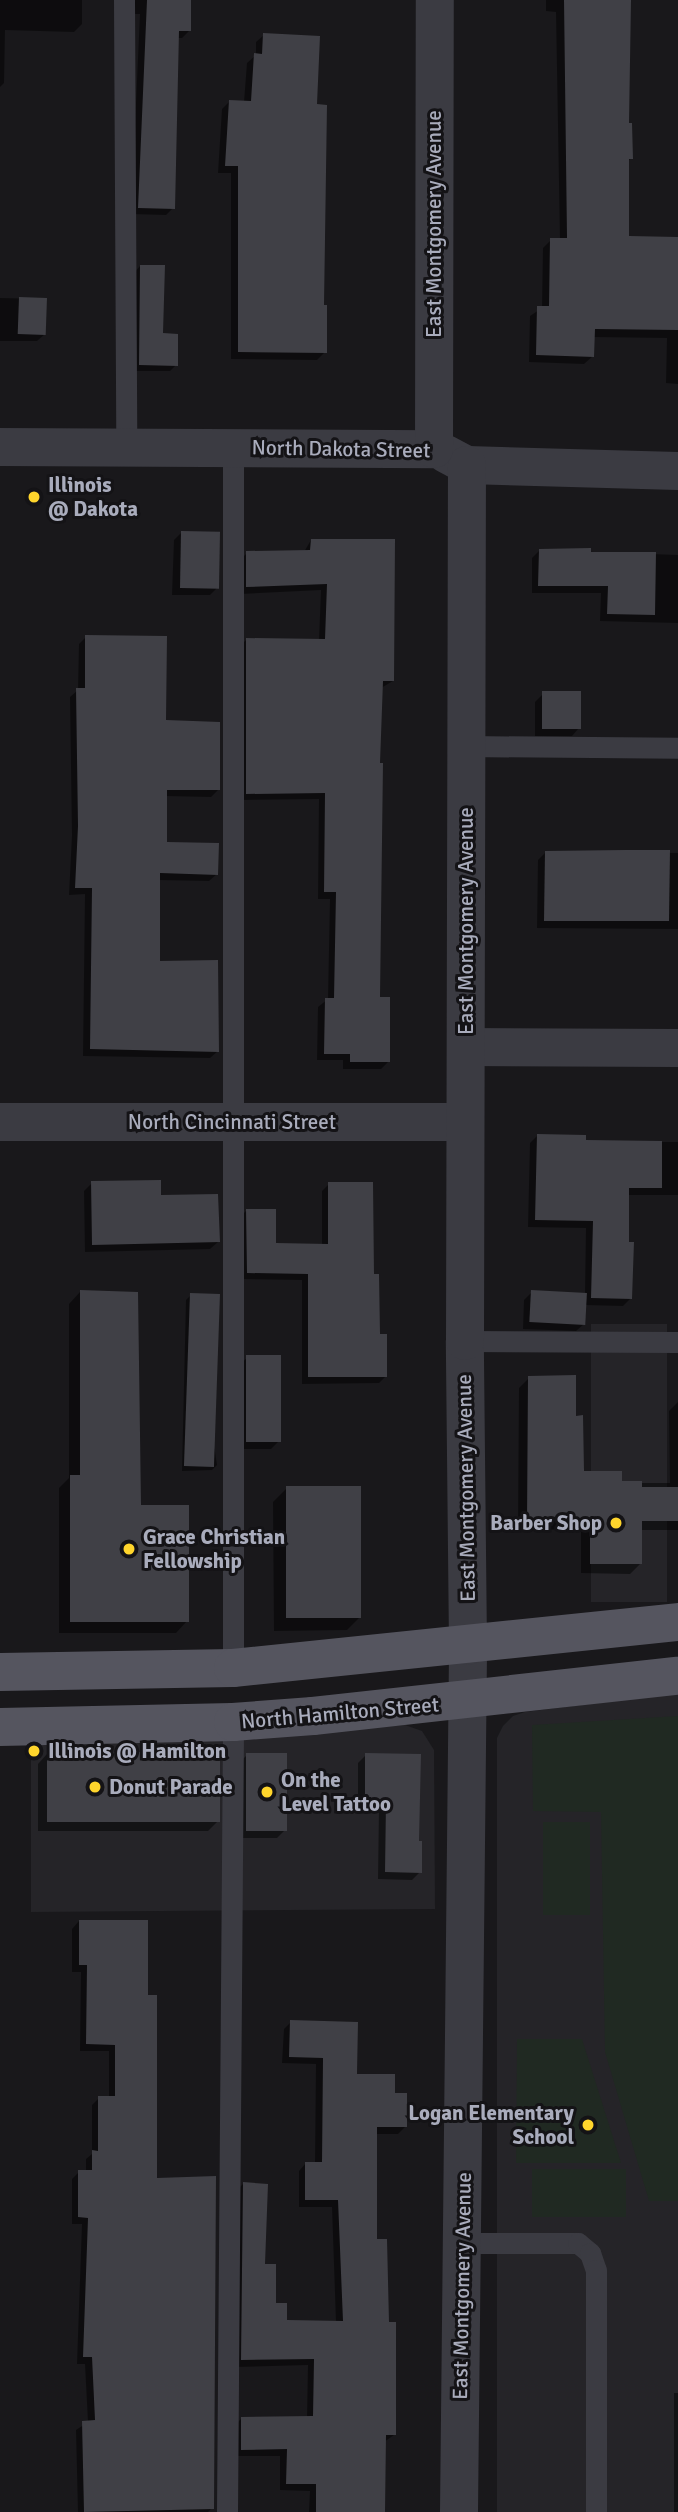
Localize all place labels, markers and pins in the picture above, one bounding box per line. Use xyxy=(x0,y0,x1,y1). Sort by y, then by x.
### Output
place label: Illinois @ Dakota xyxy=(48,472,138,522)
marker: Illinois @ Dakota xyxy=(26,489,42,505)
place label: Barber Shop xyxy=(490,1510,602,1536)
marker: Barber Shop xyxy=(608,1515,624,1531)
place label: Grace Christian Fellowship xyxy=(143,1524,285,1574)
marker: Grace Christian Fellowship xyxy=(121,1541,137,1557)
place label: Illinois @ Hamilton xyxy=(48,1738,226,1764)
marker: Illinois @ Hamilton xyxy=(26,1743,42,1759)
place label: On the Level Tattoo xyxy=(281,1767,391,1817)
place label: Donut Parade xyxy=(109,1774,233,1800)
marker: Donut Parade xyxy=(87,1779,103,1795)
marker: On the Level Tattoo xyxy=(259,1784,275,1800)
place label: Logan Elementary School xyxy=(408,2100,574,2150)
marker: Logan Elementary School xyxy=(580,2117,596,2133)

